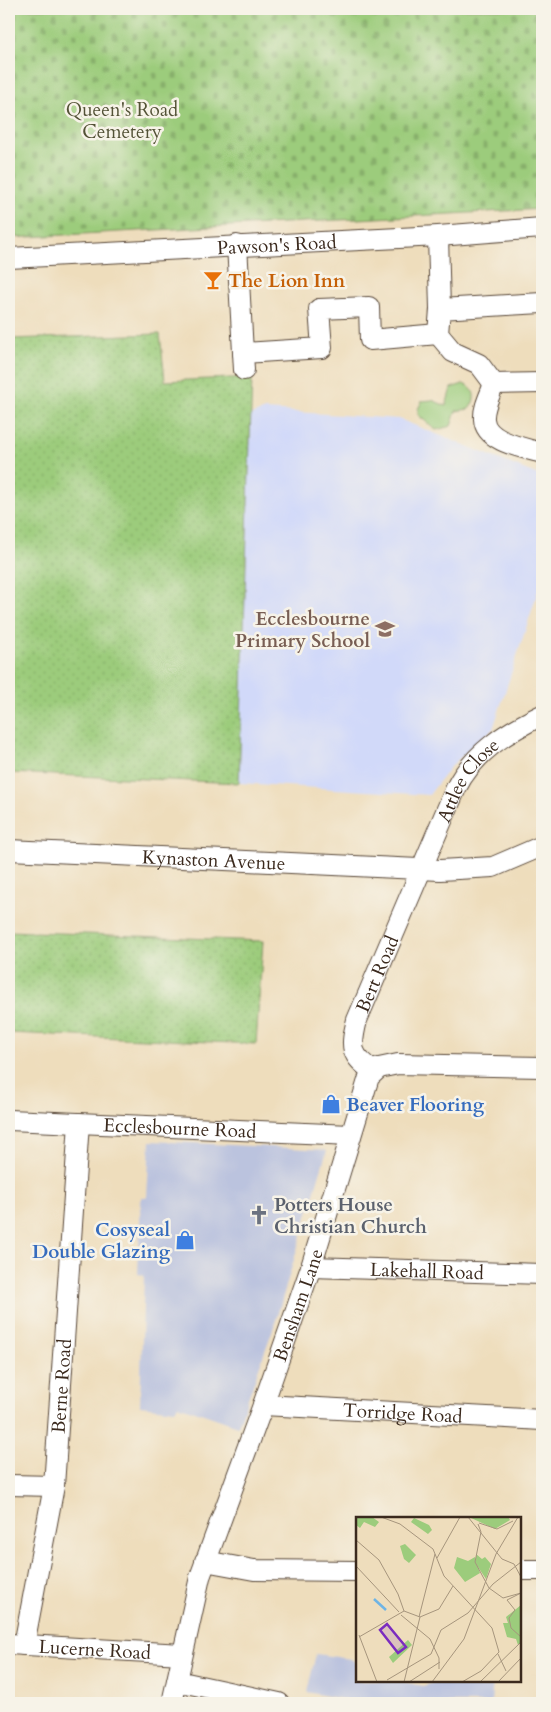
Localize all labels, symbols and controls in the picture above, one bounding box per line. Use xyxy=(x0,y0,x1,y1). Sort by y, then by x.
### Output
park label: Queen's Road Cemetery xyxy=(66,97,178,145)
street label: Pawson's Road xyxy=(216,229,337,261)
place label: The Lion Inn xyxy=(228,268,346,294)
bar icon: The Lion Inn xyxy=(202,269,224,291)
place label: Ecclesbourne Primary School xyxy=(235,606,370,654)
school or university icon: Ecclesbourne Primary School xyxy=(374,618,396,640)
street label: Attlee Close xyxy=(431,732,505,826)
street label: Kynaston Avenue xyxy=(141,844,286,877)
street label: Bert Road xyxy=(350,932,406,1017)
place label: Beaver Flooring xyxy=(346,1092,485,1118)
shop icon: Beaver Flooring xyxy=(320,1093,342,1115)
street label: Ecclesbourne Road xyxy=(103,1112,257,1145)
place label: Potters House Christian Church xyxy=(274,1192,427,1240)
church icon: Potters House Christian Church xyxy=(248,1204,270,1226)
place label: Cosyseal Double Glazing xyxy=(32,1217,171,1265)
shop icon: Cosyseal Double Glazing xyxy=(174,1229,196,1251)
street label: Bensham Lane xyxy=(267,1246,330,1365)
street label: Lakehall Road xyxy=(370,1257,484,1286)
street label: Berne Road xyxy=(46,1338,78,1434)
street label: Torridge Road xyxy=(342,1397,463,1430)
inset map xyxy=(356,1517,521,1682)
street label: Lucerne Road xyxy=(38,1634,152,1666)

